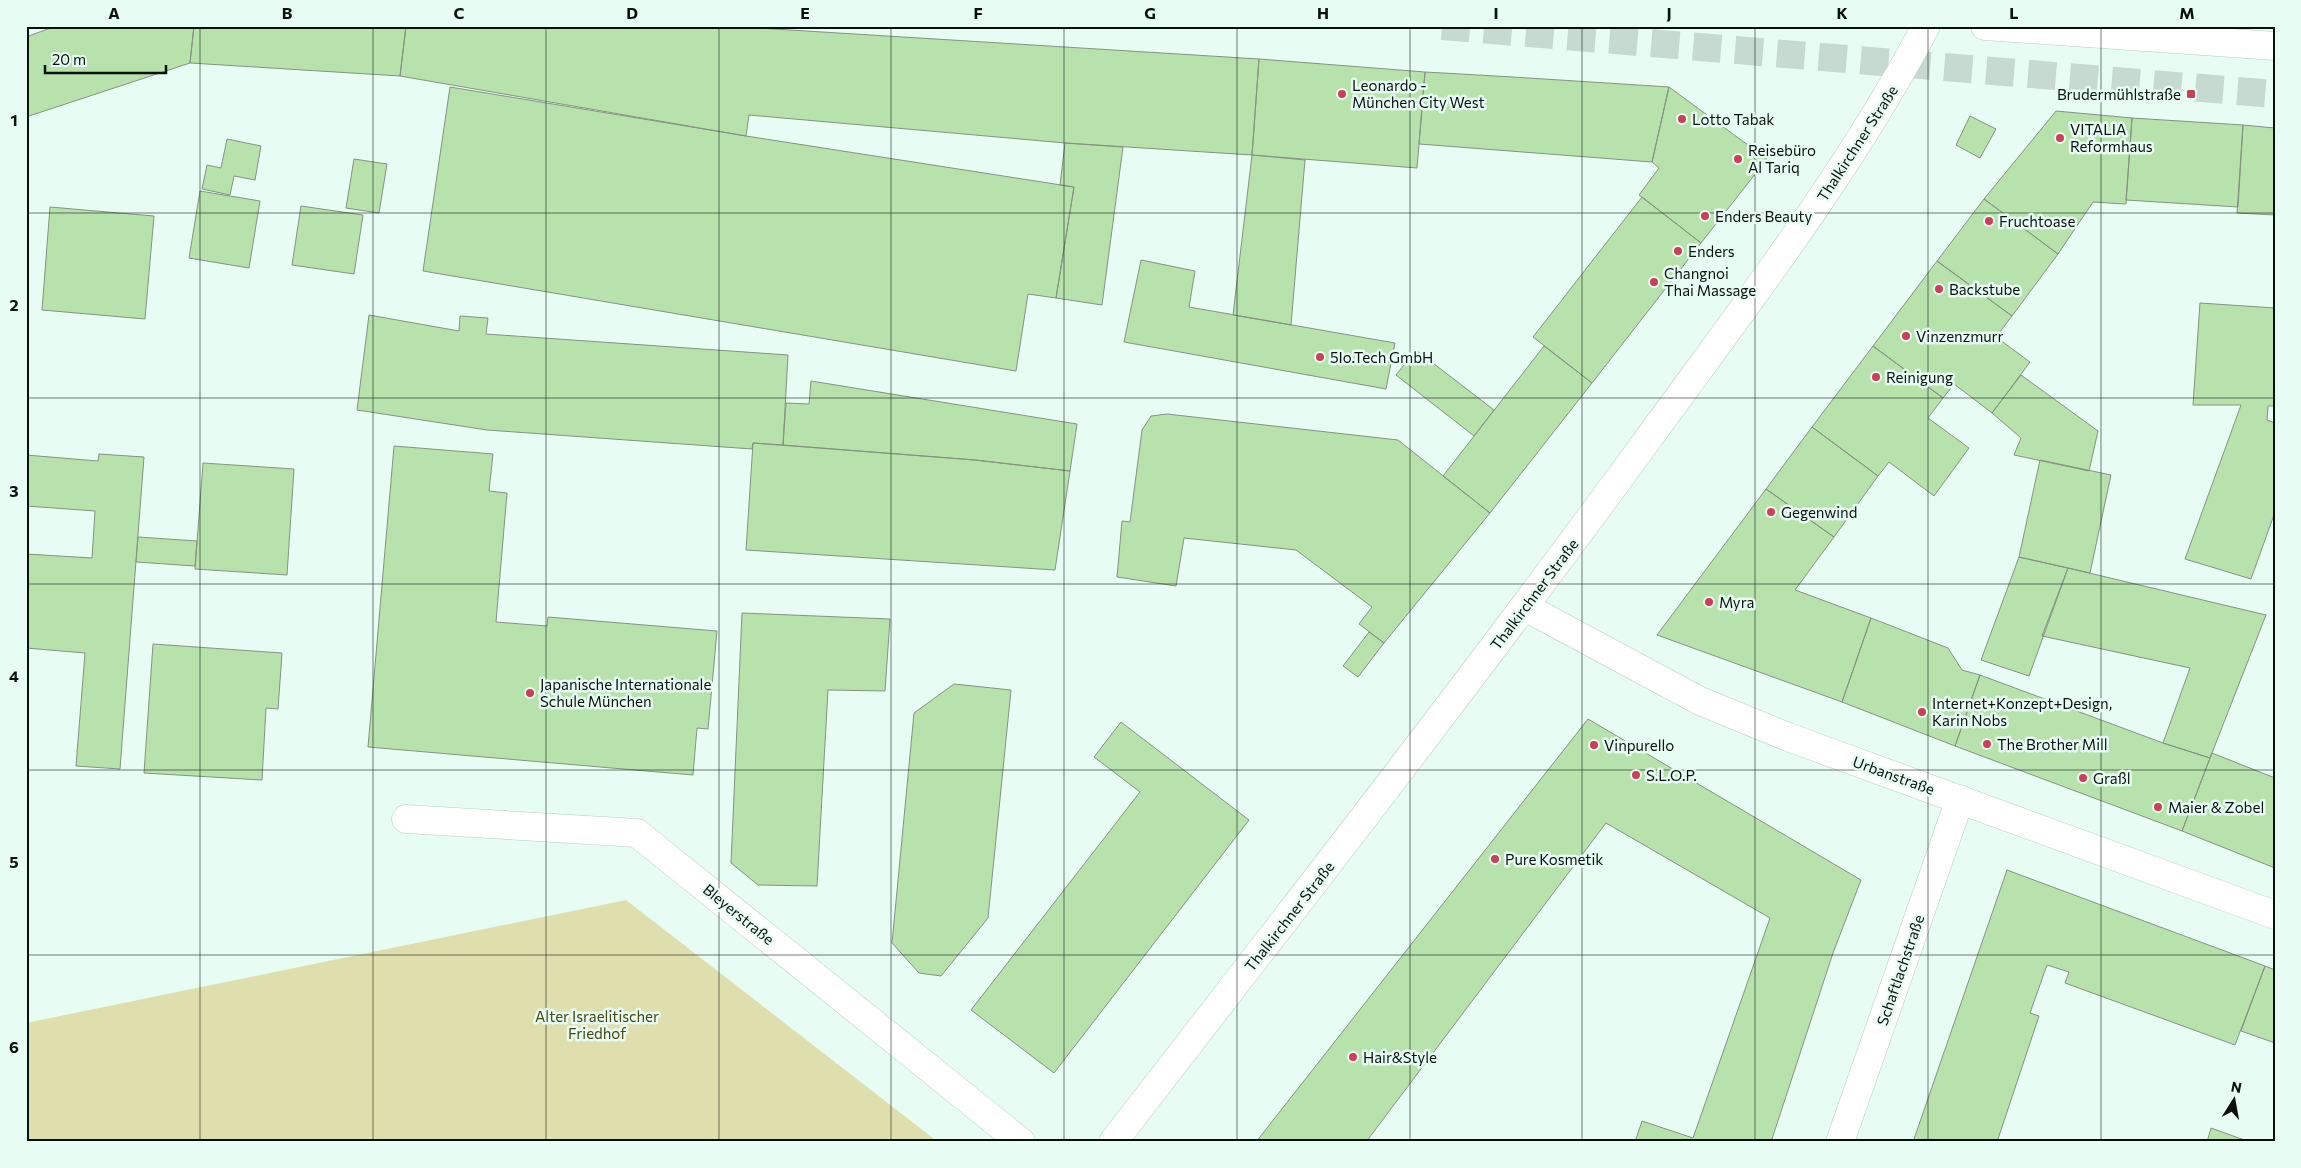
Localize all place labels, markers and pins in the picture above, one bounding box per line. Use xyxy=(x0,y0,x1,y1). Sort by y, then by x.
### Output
place label: Leonardo - München City West xyxy=(1352,76,1485,111)
place label: Brudermühlstraße xyxy=(2057,85,2181,103)
marker: Leonardo - München City West xyxy=(1336,88,1348,100)
marker: Brudermühlstraße xyxy=(2185,88,2197,100)
place label: Lotto Tabak xyxy=(1692,110,1774,128)
marker: Lotto Tabak xyxy=(1676,113,1688,125)
place label: VITALIA Reformhaus xyxy=(2070,120,2153,155)
marker: VITALIA Reformhaus xyxy=(2054,132,2066,144)
place label: Reisebüro Al Tariq xyxy=(1748,141,1816,176)
marker: Reisebüro Al Tariq xyxy=(1732,153,1744,165)
place label: Enders Beauty xyxy=(1715,207,1812,225)
marker: Enders Beauty xyxy=(1699,210,1711,222)
place label: Fruchtoase xyxy=(1999,212,2075,230)
marker: Fruchtoase xyxy=(1983,215,1995,227)
place label: Enders xyxy=(1688,242,1735,260)
marker: Enders xyxy=(1672,245,1684,257)
place label: Changnoi Thai Massage xyxy=(1664,264,1756,299)
marker: Changnoi Thai Massage xyxy=(1648,276,1660,288)
place label: Backstube xyxy=(1949,280,2020,298)
marker: Backstube xyxy=(1933,283,1945,295)
place label: Vinzenzmurr xyxy=(1916,327,2004,345)
marker: Vinzenzmurr xyxy=(1900,330,1912,342)
place label: 5Io.Tech GmbH xyxy=(1330,348,1433,366)
marker: 5Io.Tech GmbH xyxy=(1314,351,1326,363)
place label: Reinigung xyxy=(1886,368,1953,386)
marker: Reinigung xyxy=(1870,371,1882,383)
place label: Gegenwind xyxy=(1781,503,1857,521)
marker: Gegenwind xyxy=(1765,506,1777,518)
place label: Myra xyxy=(1719,593,1754,611)
marker: Myra xyxy=(1703,596,1715,608)
place label: Japanische Internationale Schule München xyxy=(540,675,711,710)
marker: Japanische Internationale Schule München xyxy=(524,687,536,699)
place label: Internet+Konzept+Design, Karin Nobs xyxy=(1932,694,2112,729)
marker: Internet+Konzept+Design, Karin Nobs xyxy=(1916,706,1928,718)
place label: The Brother Mill xyxy=(1997,735,2108,753)
place label: Vinpurello xyxy=(1604,736,1674,754)
marker: The Brother Mill xyxy=(1981,738,1993,750)
marker: Vinpurello xyxy=(1588,739,1600,751)
place label: S.L.O.P. xyxy=(1646,766,1697,784)
marker: S.L.O.P. xyxy=(1630,769,1642,781)
place label: Graßl xyxy=(2093,769,2131,787)
marker: Graßl xyxy=(2077,772,2089,784)
place label: Maier & Zobel xyxy=(2168,798,2264,816)
marker: Maier & Zobel xyxy=(2152,801,2164,813)
place label: Pure Kosmetik xyxy=(1505,850,1604,868)
marker: Pure Kosmetik xyxy=(1489,853,1501,865)
place label: Hair&Style xyxy=(1363,1048,1437,1066)
marker: Hair&Style xyxy=(1347,1051,1359,1063)

